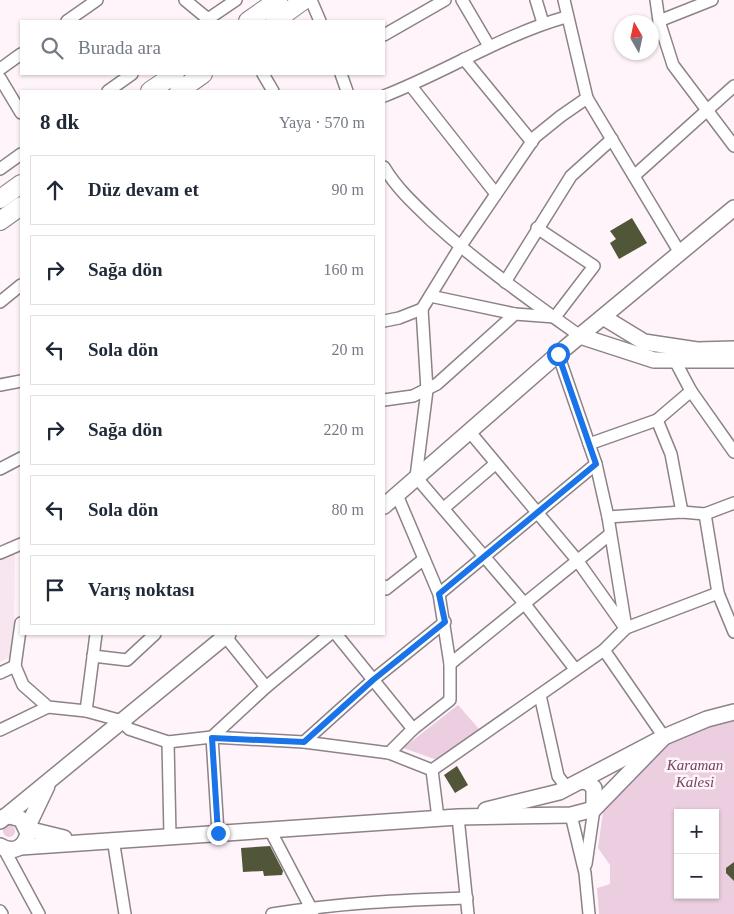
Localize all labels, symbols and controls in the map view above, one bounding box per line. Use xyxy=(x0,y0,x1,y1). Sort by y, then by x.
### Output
north arrow xyxy=(614,15,659,60)
search box xyxy=(20,20,385,75)
icon: search xyxy=(38,34,66,62)
text: Burada ara xyxy=(78,37,161,58)
text: 8 dk xyxy=(40,110,79,134)
text: Yaya · 570 m xyxy=(279,114,365,131)
icon: ahead xyxy=(41,176,69,204)
text: Düz devam et xyxy=(88,179,199,200)
text: 90 m xyxy=(332,181,364,198)
icon: right xyxy=(41,256,69,284)
text: Sağa dön xyxy=(88,259,162,280)
text: 160 m xyxy=(324,261,364,278)
icon: left xyxy=(41,336,69,364)
text: Sola dön xyxy=(88,339,158,360)
text: 20 m xyxy=(332,341,364,358)
route start xyxy=(547,343,570,366)
icon: right xyxy=(41,416,69,444)
text: Sağa dön xyxy=(88,419,162,440)
text: 220 m xyxy=(324,421,364,438)
icon: left xyxy=(41,496,69,524)
text: Sola dön xyxy=(88,499,158,520)
text: 80 m xyxy=(332,501,364,518)
icon: arrive xyxy=(41,576,69,604)
text: Varış noktası xyxy=(88,579,194,600)
park label: Karaman Kalesi xyxy=(666,757,723,790)
map controls xyxy=(674,809,719,899)
button: + xyxy=(674,809,719,854)
route end xyxy=(207,822,230,845)
button: − xyxy=(674,854,719,899)

